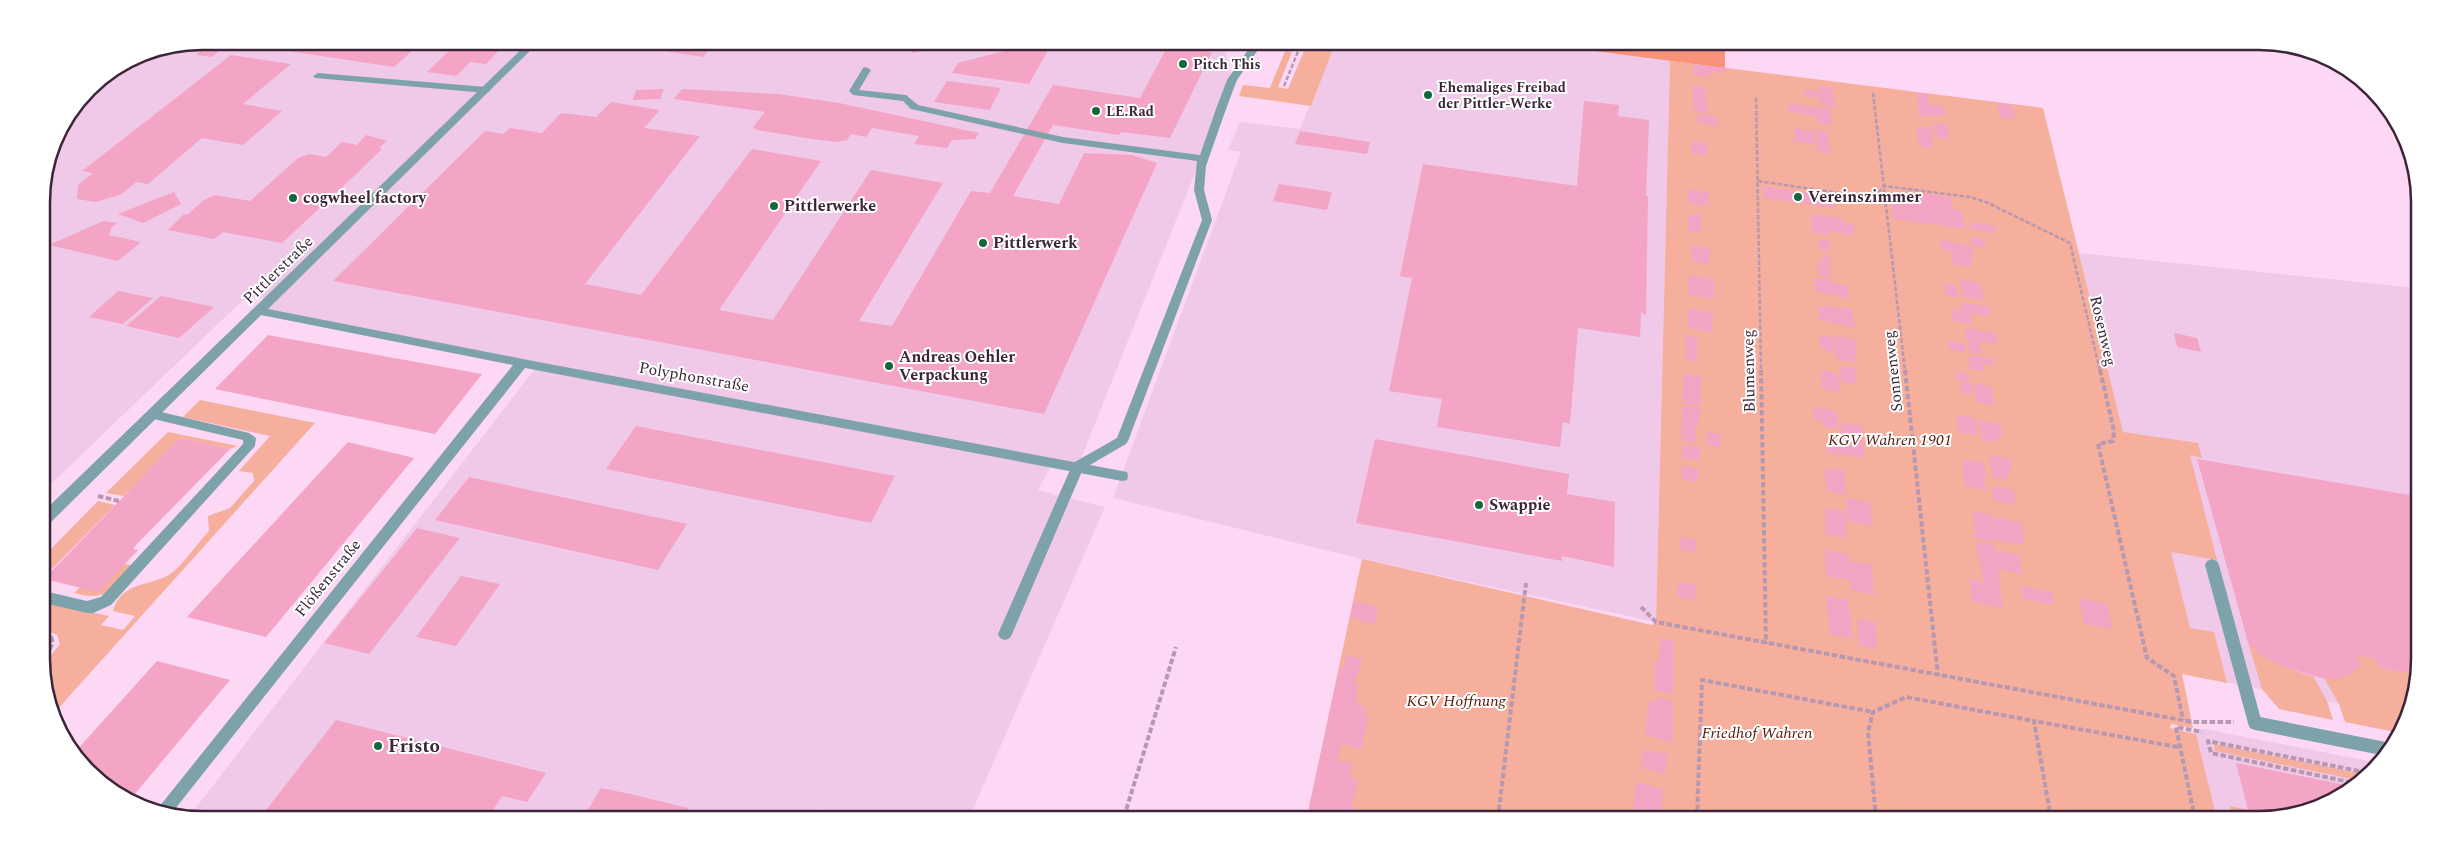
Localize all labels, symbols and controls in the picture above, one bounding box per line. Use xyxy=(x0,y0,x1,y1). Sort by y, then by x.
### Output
place label: Pitch This xyxy=(1193,54,1261,75)
marker: Pitch This xyxy=(1177,58,1189,70)
place label: Ehemaliges Freibad der Pittler-Werke xyxy=(1438,77,1566,114)
marker: Ehemaliges Freibad der Pittler-Werke xyxy=(1422,89,1434,101)
place label: LE.Rad xyxy=(1106,101,1154,122)
marker: LE.Rad xyxy=(1090,105,1102,117)
place label: Vereinszimmer xyxy=(1808,185,1921,209)
place label: cogwheel factory xyxy=(303,186,428,210)
marker: Vereinszimmer xyxy=(1792,191,1804,203)
marker: cogwheel factory xyxy=(287,192,299,204)
place label: Pittlerwerke xyxy=(784,194,876,218)
marker: Pittlerwerke xyxy=(768,200,780,212)
street label: Pittlerstraße xyxy=(237,230,319,310)
place label: Pittlerwerk xyxy=(993,231,1078,255)
marker: Pittlerwerk xyxy=(977,237,989,249)
street label: Rosenweg xyxy=(2083,293,2123,369)
street label: Blumenweg xyxy=(1736,329,1762,413)
street label: Sonnenweg xyxy=(1877,329,1909,413)
place label: Andreas Oehler Verpackung xyxy=(899,345,1015,387)
street label: Polyphonstraße xyxy=(637,355,751,399)
marker: Andreas Oehler Verpackung xyxy=(883,360,895,372)
park label: KGV Wahren 1901 xyxy=(1828,428,1952,452)
place label: Swappie xyxy=(1489,493,1551,517)
marker: Swappie xyxy=(1473,499,1485,511)
street label: Flößenstraße xyxy=(289,534,367,622)
park label: KGV Hoffnung xyxy=(1406,689,1507,713)
park label: Friedhof Wahren xyxy=(1701,721,1813,745)
place label: Fristo xyxy=(388,732,440,761)
marker: Fristo xyxy=(372,740,384,752)

